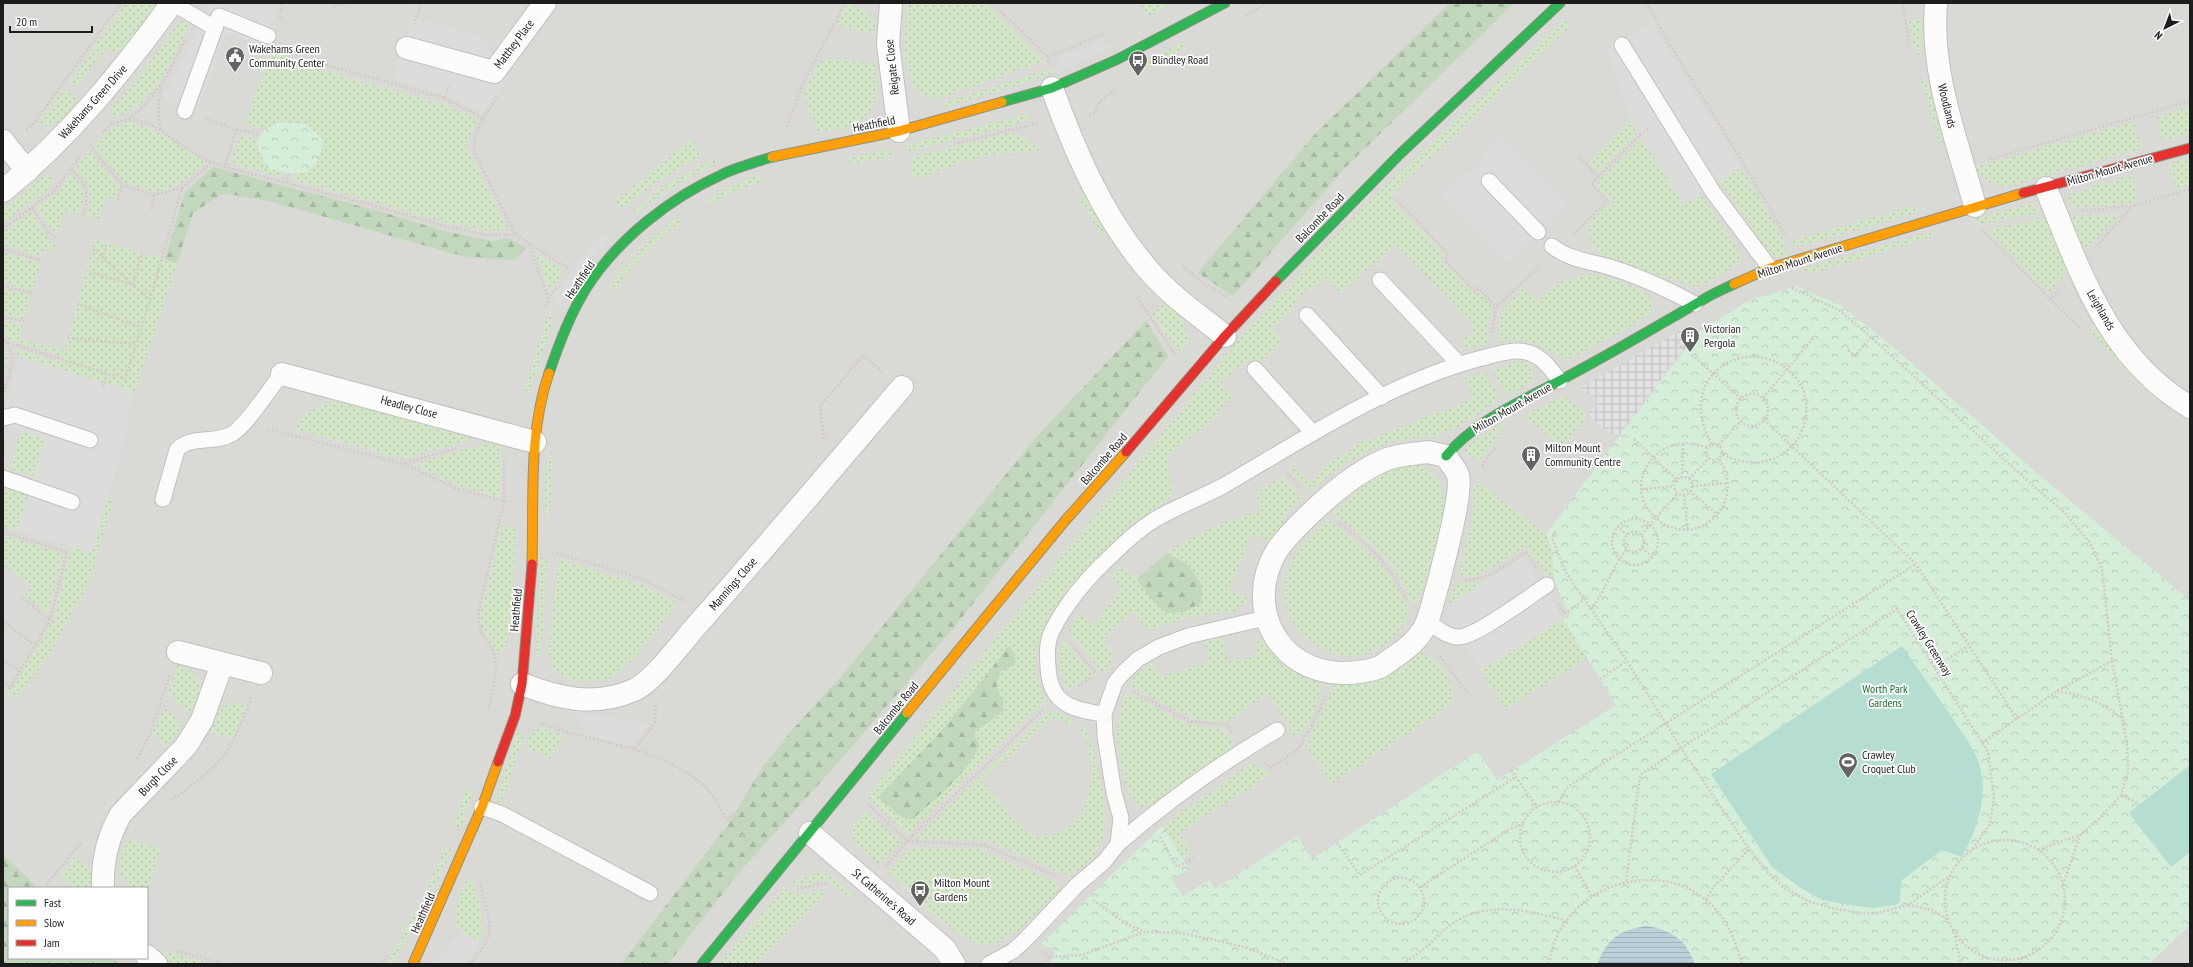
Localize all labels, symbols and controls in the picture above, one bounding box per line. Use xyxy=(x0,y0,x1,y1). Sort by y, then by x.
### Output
scale bar xyxy=(10,8,92,34)
north arrow xyxy=(2145,8,2185,48)
text: 20 m xyxy=(16,14,37,29)
street label: Matthey Place xyxy=(490,16,537,71)
text: N xyxy=(2151,28,2165,43)
street label: Reigate Close xyxy=(881,38,902,96)
place label: Wakehams Green Community Center xyxy=(249,41,326,70)
public building icon: Wakehams Green Community Center xyxy=(224,45,246,73)
bus stop icon: Blindley Road xyxy=(1127,49,1149,77)
place label: Blindley Road xyxy=(1152,52,1208,67)
street label: Wakehams Green Drive xyxy=(55,61,130,142)
street label: Woodlands xyxy=(1935,82,1960,130)
street label: Heathfield xyxy=(851,112,896,135)
street label: Milton Mount Avenue xyxy=(2065,150,2154,189)
street label: Balcombe Road xyxy=(1292,190,1347,246)
street label: Milton Mount Avenue xyxy=(1755,240,1844,281)
street label: Heathfield xyxy=(561,258,598,302)
street label: Leighlands xyxy=(2084,287,2119,333)
place label: Victorian Pergola xyxy=(1703,321,1741,350)
building icon: Victorian Pergola xyxy=(1679,325,1701,353)
street label: Milton Mount Avenue xyxy=(1470,379,1554,436)
street label: Headley Close xyxy=(379,392,439,421)
street label: Balcombe Road xyxy=(1077,430,1130,488)
place label: Milton Mount Community Centre xyxy=(1545,440,1621,469)
building icon: Milton Mount Community Centre xyxy=(1520,444,1542,472)
street label: Mannings Close xyxy=(706,554,760,613)
street label: Heathfield xyxy=(506,588,525,632)
street label: Crawley Greenway xyxy=(1903,607,1956,679)
street label: Balcombe Road xyxy=(870,678,921,737)
park label: Worth Park Gardens xyxy=(1862,681,1908,710)
place label: Crawley Croquet Club xyxy=(1862,747,1916,776)
sports icon: Crawley Croquet Club xyxy=(1837,751,1859,779)
street label: Burgh Close xyxy=(135,753,180,799)
street label: St Catherine's Road xyxy=(850,865,919,928)
place label: Milton Mount Gardens xyxy=(934,875,991,904)
bus stop icon: Milton Mount Gardens xyxy=(909,879,931,907)
legend xyxy=(8,887,148,959)
street label: Heathfield xyxy=(407,890,438,935)
text: Fast xyxy=(44,895,62,910)
text: Slow xyxy=(44,915,65,930)
text: Jam xyxy=(43,935,60,950)

